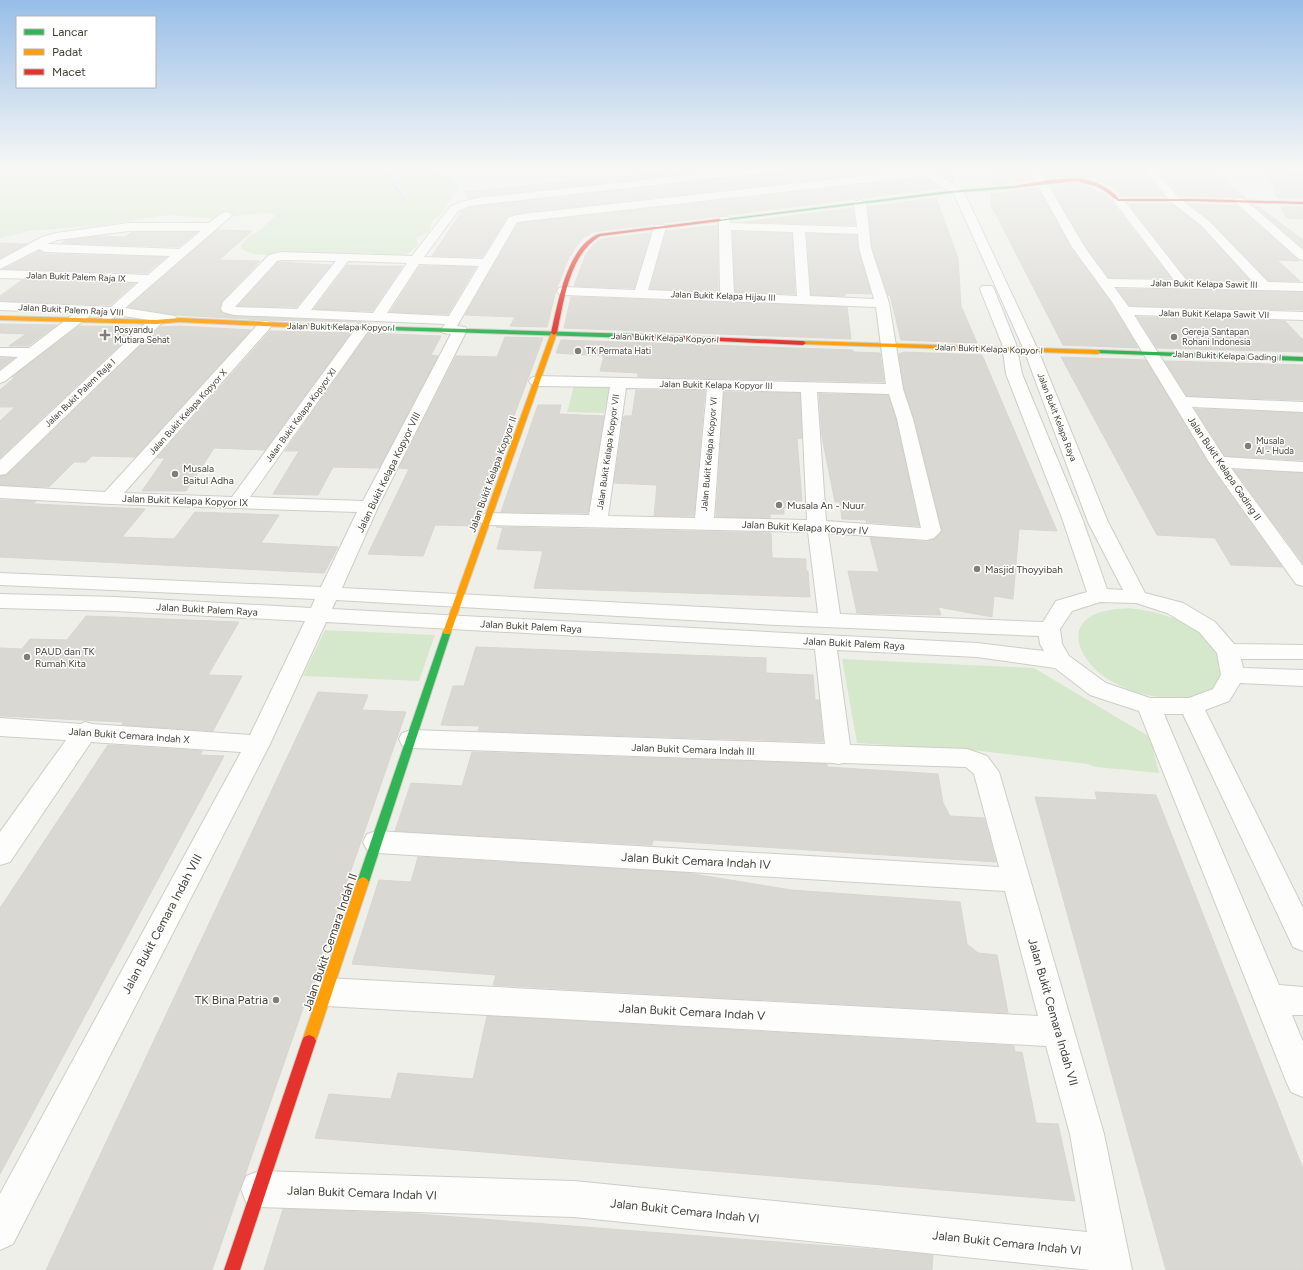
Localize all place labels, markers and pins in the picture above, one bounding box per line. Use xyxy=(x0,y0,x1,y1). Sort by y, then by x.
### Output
place label: Posyandu Mutiara Sehat xyxy=(114,324,171,345)
place label: Gereja Santapan Rohani Indonesia xyxy=(1182,326,1251,347)
marker: Posyandu Mutiara Sehat xyxy=(99,329,111,341)
marker: Gereja Santapan Rohani Indonesia xyxy=(1169,332,1179,342)
place label: TK Permata Hati xyxy=(586,345,651,356)
marker: TK Permata Hati xyxy=(573,346,583,356)
place label: Musala Al - Huda xyxy=(1256,435,1294,456)
marker: Musala Al - Huda xyxy=(1243,441,1253,451)
place label: Musala Baitul Adha xyxy=(183,462,234,487)
marker: Musala Baitul Adha xyxy=(170,469,180,479)
place label: Musala An - Nuur xyxy=(787,499,865,512)
marker: Musala An - Nuur xyxy=(774,500,784,510)
place label: Masjid Thoyyibah xyxy=(985,563,1063,576)
marker: Masjid Thoyyibah xyxy=(972,564,982,574)
place label: PAUD dan TK Rumah Kita xyxy=(35,645,96,670)
marker: PAUD dan TK Rumah Kita xyxy=(22,652,32,662)
place label: TK Bina Patria xyxy=(195,993,268,1007)
marker: TK Bina Patria xyxy=(271,995,281,1005)

